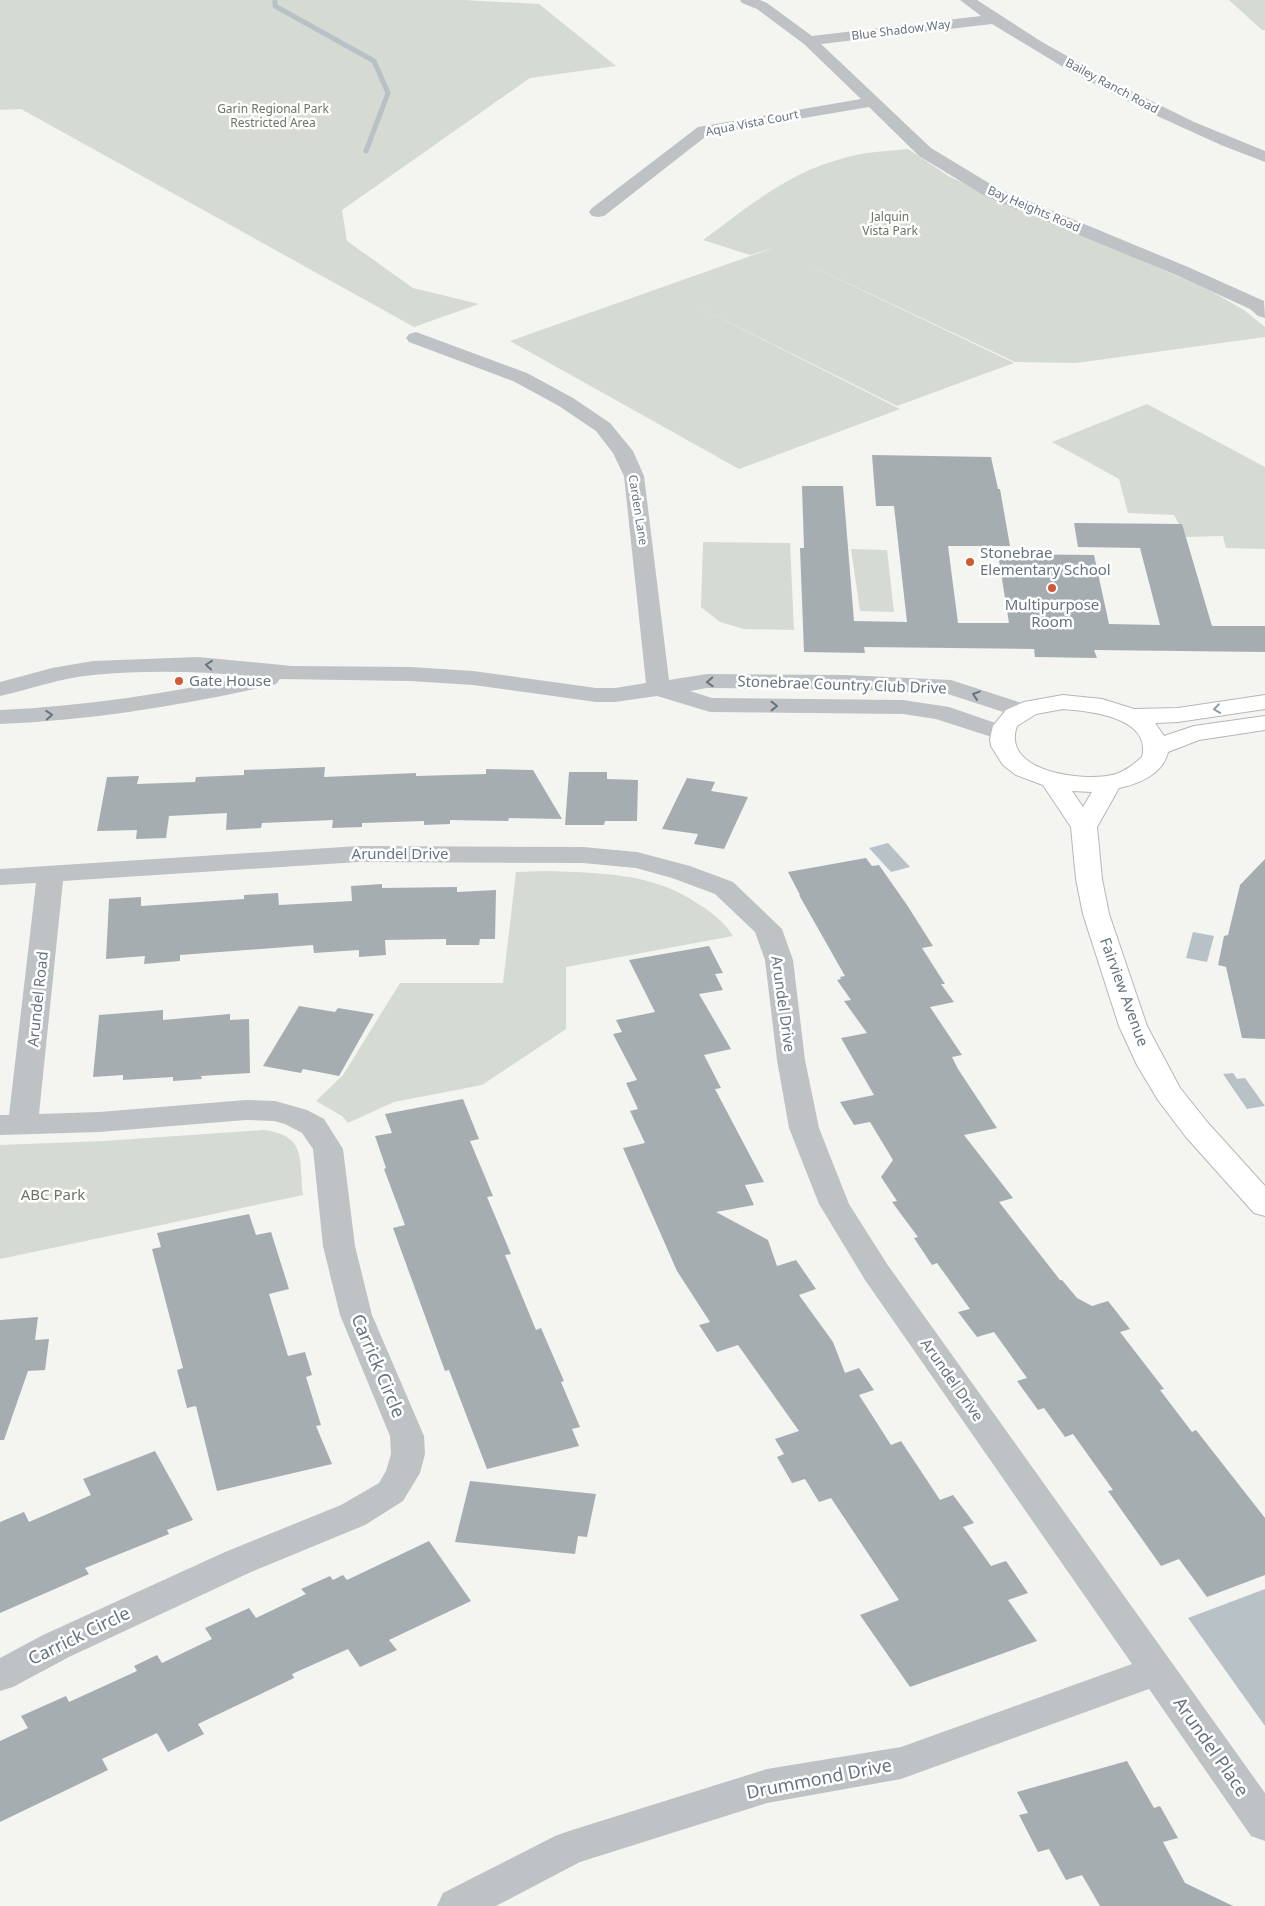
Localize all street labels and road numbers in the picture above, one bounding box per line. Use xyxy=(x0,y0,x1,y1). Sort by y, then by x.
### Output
street label: Blue Shadow Way xyxy=(850,15,952,44)
street label: Bailey Ranch Road xyxy=(1063,54,1162,117)
street label: Aqua Vista Court xyxy=(704,105,800,140)
street label: Bay Heights Road xyxy=(985,181,1083,236)
street label: Carden Lane xyxy=(625,474,652,547)
street label: Stonebrae Country Club Drive xyxy=(737,670,947,698)
street label: Arundel Drive xyxy=(352,843,448,863)
street label: Fairview Avenue xyxy=(1096,935,1154,1049)
street label: Arundel Road xyxy=(22,950,52,1048)
street label: Arundel Drive xyxy=(767,955,801,1053)
street label: Carrick Circle xyxy=(346,1310,412,1421)
street label: Arundel Drive xyxy=(917,1334,989,1425)
street label: Carrick Circle xyxy=(24,1600,133,1670)
street label: Arundel Place xyxy=(1169,1692,1255,1801)
street label: Drummond Drive xyxy=(744,1752,894,1804)

